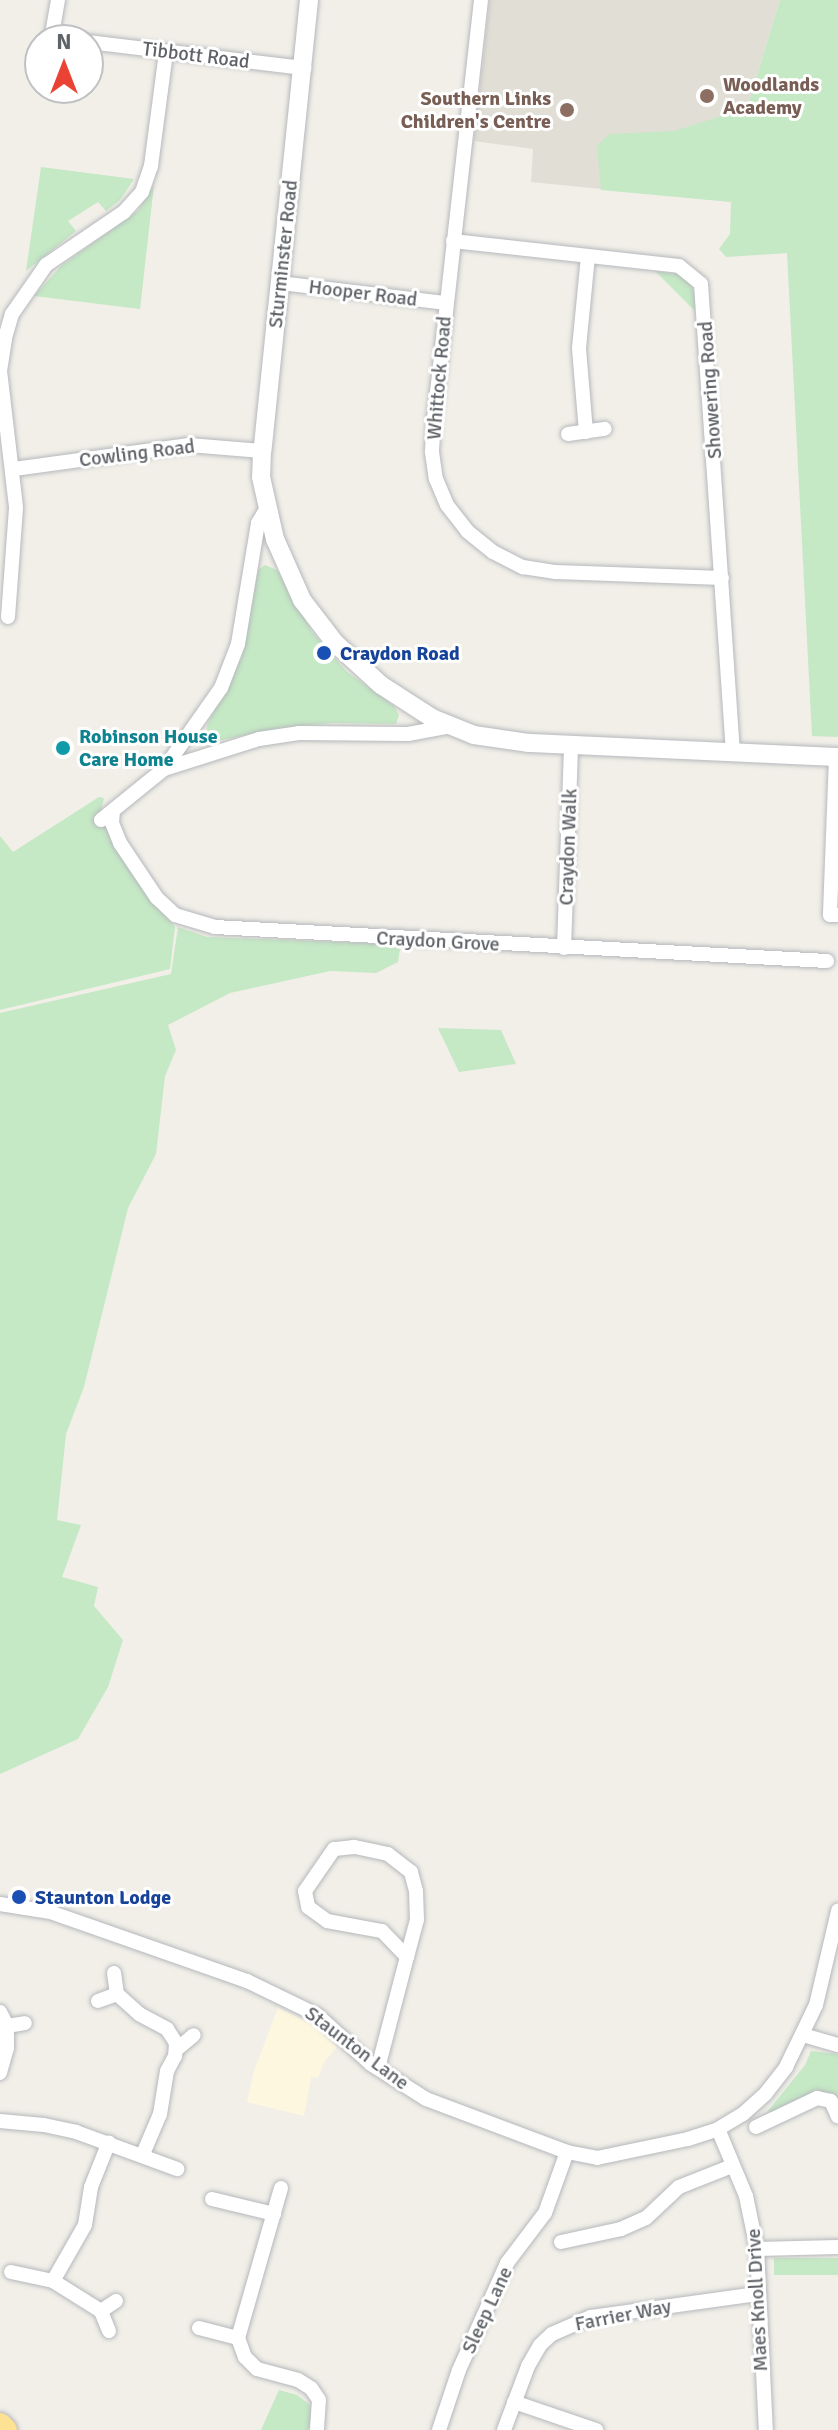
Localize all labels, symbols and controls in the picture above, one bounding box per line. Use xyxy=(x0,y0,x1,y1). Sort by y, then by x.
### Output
north arrow xyxy=(24,24,104,104)
text: N xyxy=(56,28,72,55)
street label: Tibbott Road xyxy=(141,37,251,73)
place label: Woodlands Academy xyxy=(723,72,819,119)
place label: Southern Links Children's Centre xyxy=(401,86,551,133)
marker: Woodlands Academy xyxy=(698,87,716,105)
marker: Southern Links Children's Centre xyxy=(558,101,576,119)
street label: Sturminster Road xyxy=(263,179,303,329)
street label: Hooper Road xyxy=(307,274,419,312)
street label: Whittock Road xyxy=(422,315,456,441)
street label: Showering Road xyxy=(693,320,727,460)
street label: Cowling Road xyxy=(78,434,196,472)
place label: Craydon Road xyxy=(340,641,460,665)
marker: Craydon Road xyxy=(315,644,333,662)
place label: Robinson House Care Home xyxy=(79,724,218,771)
marker: Robinson House Care Home xyxy=(54,739,72,757)
street label: Craydon Walk xyxy=(554,788,582,906)
street label: Craydon Grove xyxy=(376,926,500,956)
place label: Staunton Lodge xyxy=(35,1885,171,1909)
marker: Staunton Lodge xyxy=(10,1888,28,1906)
street label: Staunton Lane xyxy=(300,2001,414,2095)
street label: Maes Knoll Drive xyxy=(741,2228,773,2372)
street label: Sleep Lane xyxy=(456,2263,518,2357)
street label: Farrier Way xyxy=(573,2294,673,2336)

